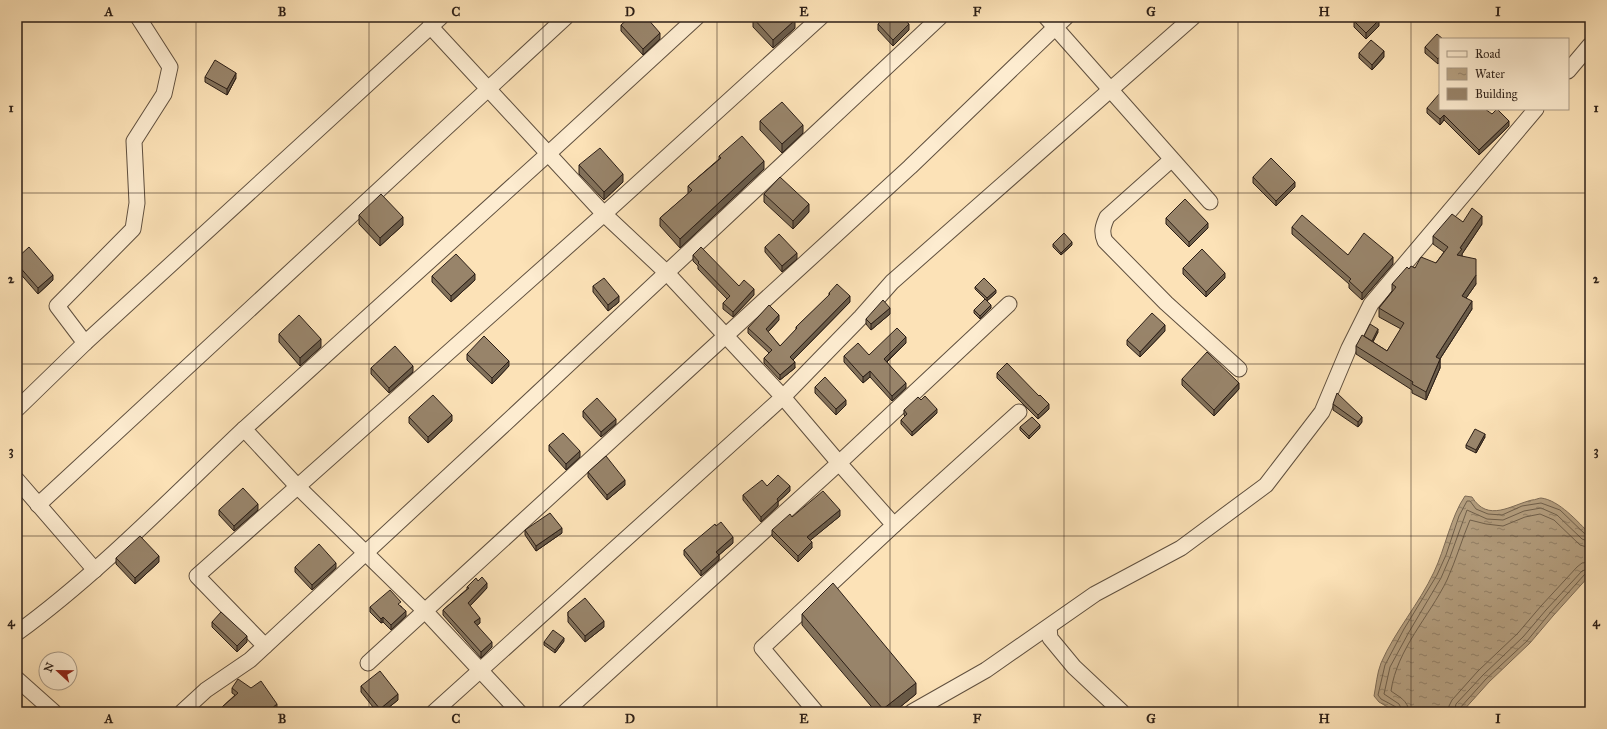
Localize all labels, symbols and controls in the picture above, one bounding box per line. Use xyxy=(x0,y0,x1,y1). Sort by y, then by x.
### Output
text: A xyxy=(104,4,114,20)
text: B xyxy=(278,4,287,20)
text: C xyxy=(452,4,461,20)
text: D xyxy=(625,4,635,20)
text: E xyxy=(799,4,809,20)
text: F xyxy=(973,4,982,20)
text: G xyxy=(1146,4,1156,20)
text: H xyxy=(1318,4,1330,20)
text: I xyxy=(1495,4,1501,20)
legend xyxy=(1439,38,1569,110)
text: Road xyxy=(1475,47,1501,61)
text: Water xyxy=(1475,67,1505,81)
text: Building xyxy=(1475,87,1518,102)
text: 1 xyxy=(8,100,14,116)
text: 1 xyxy=(1593,100,1599,116)
text: 2 xyxy=(8,271,15,287)
text: 2 xyxy=(1593,271,1600,287)
text: 3 xyxy=(8,443,14,459)
text: 3 xyxy=(1593,443,1599,459)
text: 4 xyxy=(7,614,15,630)
text: 4 xyxy=(1592,614,1600,630)
north arrow xyxy=(38,651,78,691)
text: N xyxy=(41,660,57,674)
text: A xyxy=(104,711,114,727)
text: B xyxy=(278,711,287,727)
text: C xyxy=(452,711,461,727)
text: D xyxy=(625,711,635,727)
text: E xyxy=(799,711,809,727)
text: F xyxy=(973,711,982,727)
text: G xyxy=(1146,711,1156,727)
text: H xyxy=(1318,711,1330,727)
text: I xyxy=(1495,711,1501,727)

